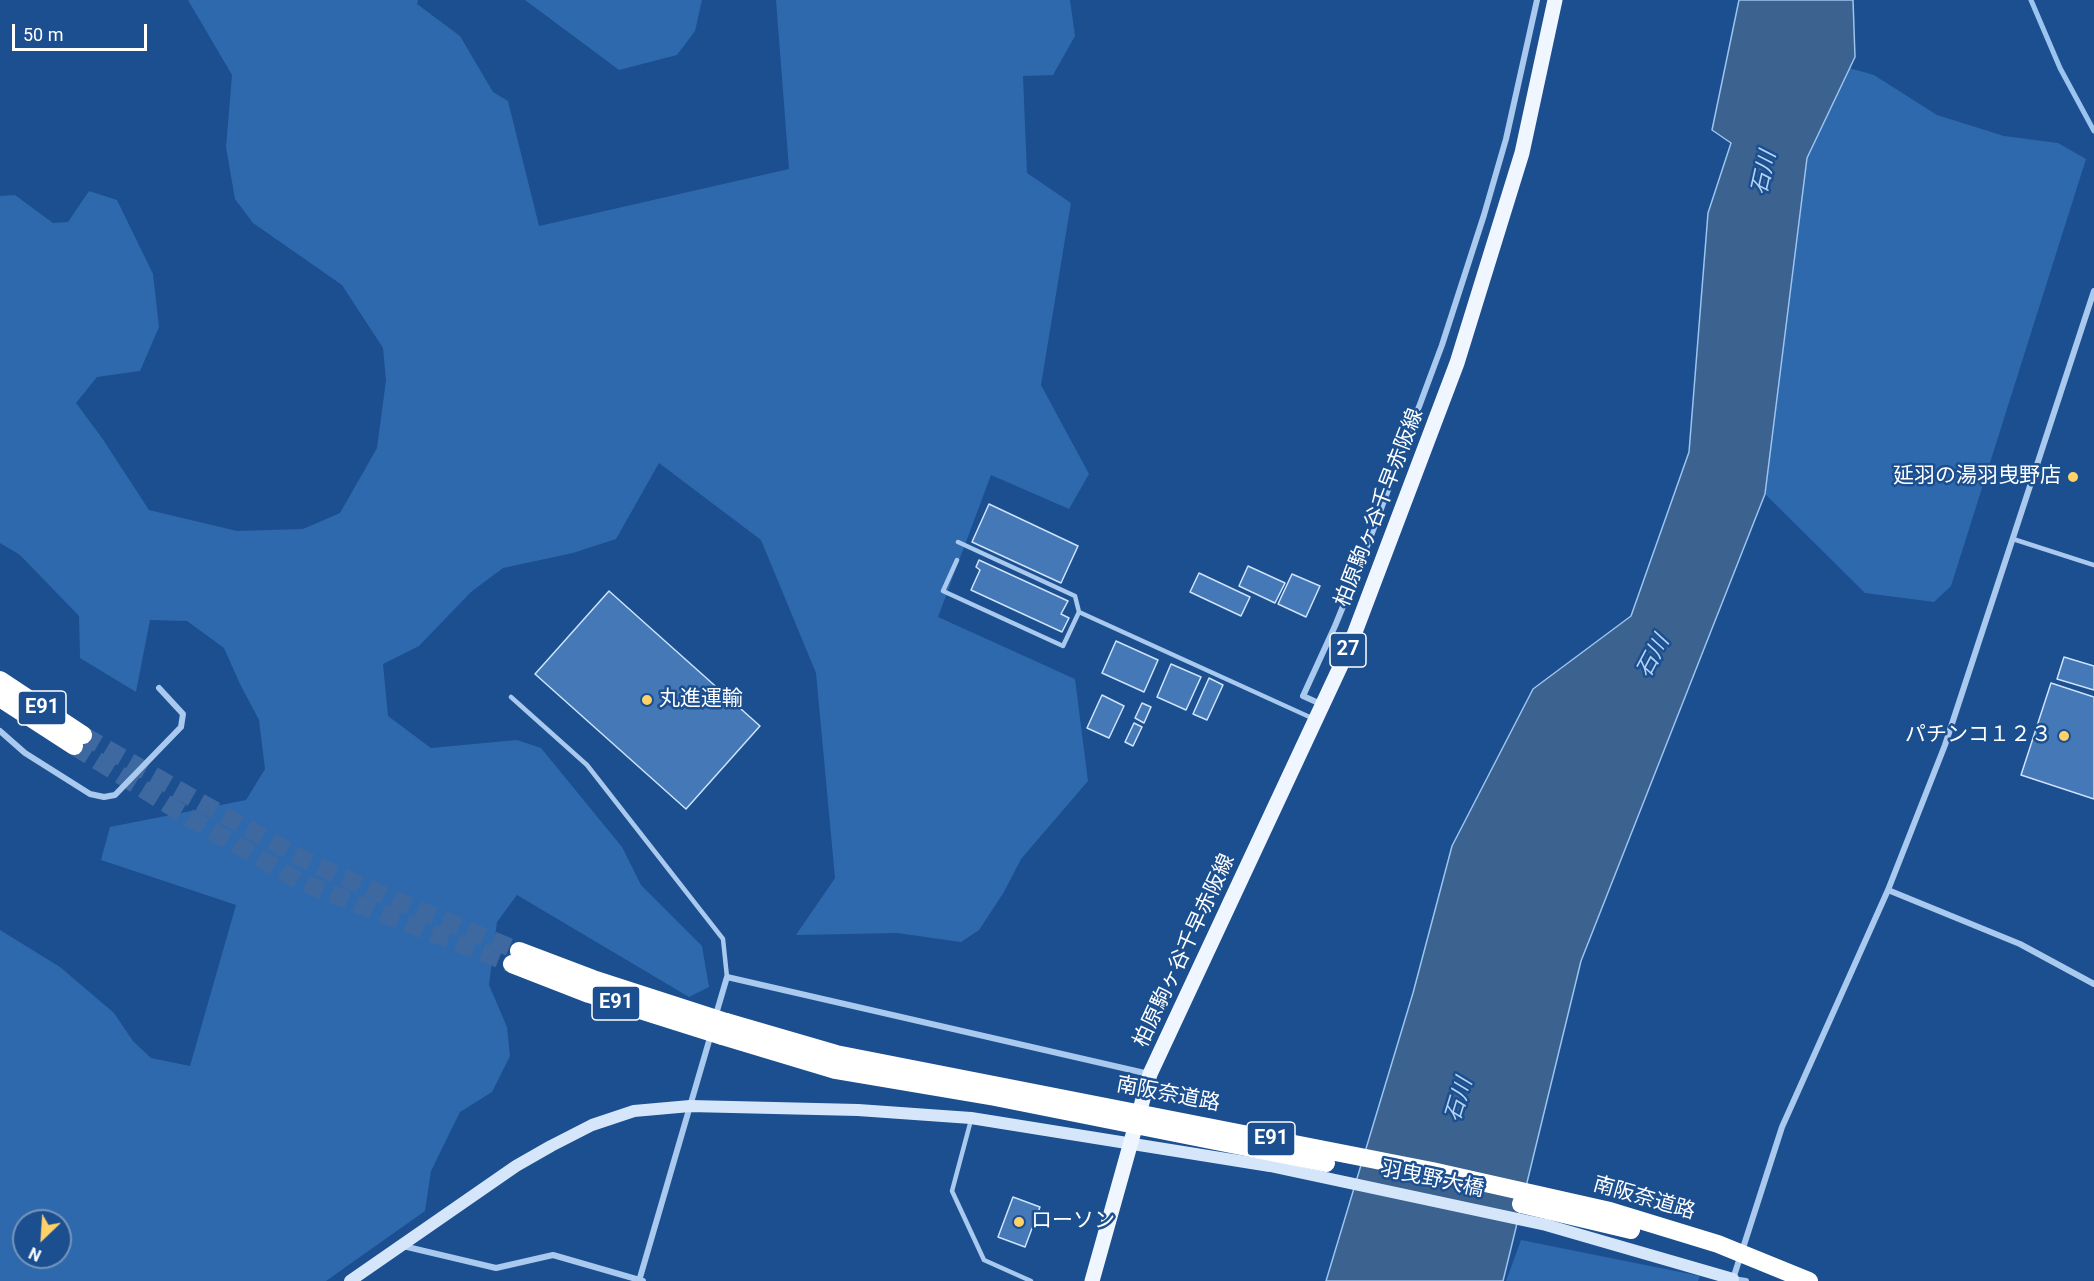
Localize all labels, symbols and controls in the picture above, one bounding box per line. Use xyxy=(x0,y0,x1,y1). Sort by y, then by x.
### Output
scale bar xyxy=(15,12,150,50)
text: 50 m xyxy=(23,24,63,45)
water label: 石川 xyxy=(1747,149,1783,197)
street label: 柏原駒ヶ谷千早赤阪線 xyxy=(1331,405,1429,611)
place label: 延羽の湯羽曳野店 xyxy=(1893,464,2061,490)
marker: 延羽の湯羽曳野店 xyxy=(2066,470,2080,484)
water label: 石川 xyxy=(1632,631,1676,683)
road number: 27 xyxy=(1330,633,1366,667)
place label: 丸進運輸 xyxy=(659,687,743,713)
road number: E91 xyxy=(18,691,66,725)
marker: 丸進運輸 xyxy=(640,693,654,707)
place label: パチンコ１２３ xyxy=(1905,723,2052,749)
marker: パチンコ１２３ xyxy=(2057,729,2071,743)
street label: 柏原駒ヶ谷千早赤阪線 xyxy=(1129,851,1241,1051)
road number: E91 xyxy=(592,986,640,1020)
street label: 南阪奈道路 xyxy=(1114,1073,1222,1117)
water label: 石川 xyxy=(1441,1075,1479,1125)
road number: E91 xyxy=(1247,1122,1295,1156)
street label: 羽曳野大橋 xyxy=(1378,1157,1486,1203)
street label: 南阪奈道路 xyxy=(1590,1172,1698,1226)
north arrow xyxy=(12,1209,72,1269)
place label: ローソン xyxy=(1031,1209,1115,1235)
marker: ローソン xyxy=(1012,1215,1026,1229)
text: N xyxy=(26,1243,44,1265)

